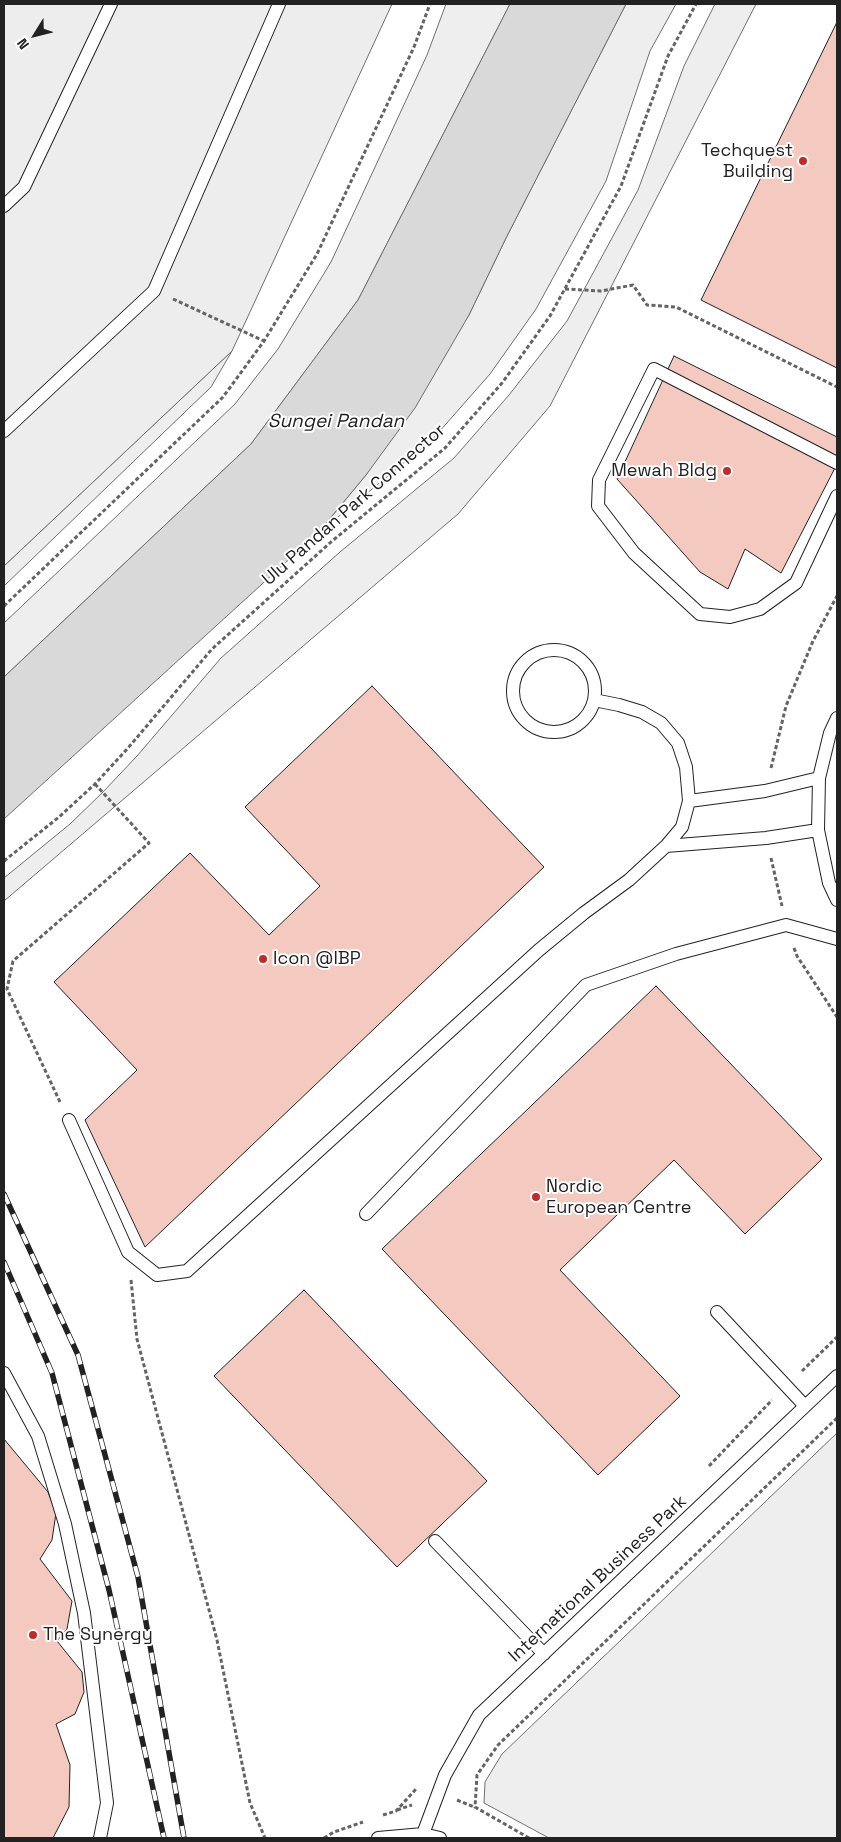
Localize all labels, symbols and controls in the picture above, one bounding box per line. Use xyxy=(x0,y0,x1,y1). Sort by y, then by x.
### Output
north arrow xyxy=(10,10,60,60)
text: N xyxy=(13,35,33,53)
place label: Techquest Building xyxy=(701,140,793,182)
marker: Techquest Building xyxy=(797,155,809,167)
water label: Sungei Pandan xyxy=(268,411,404,433)
street label: Ulu Pandan Park Connector xyxy=(258,420,450,590)
place label: Mewah Bldg xyxy=(611,460,717,482)
marker: Mewah Bldg xyxy=(721,465,733,477)
place label: Icon @IBP xyxy=(273,948,361,970)
marker: Icon @IBP xyxy=(257,953,269,965)
place label: Nordic European Centre xyxy=(546,1176,691,1218)
marker: Nordic European Centre xyxy=(530,1191,542,1203)
street label: International Business Park xyxy=(505,1491,691,1667)
place label: The Synergy xyxy=(43,1624,153,1646)
marker: The Synergy xyxy=(27,1629,39,1641)

